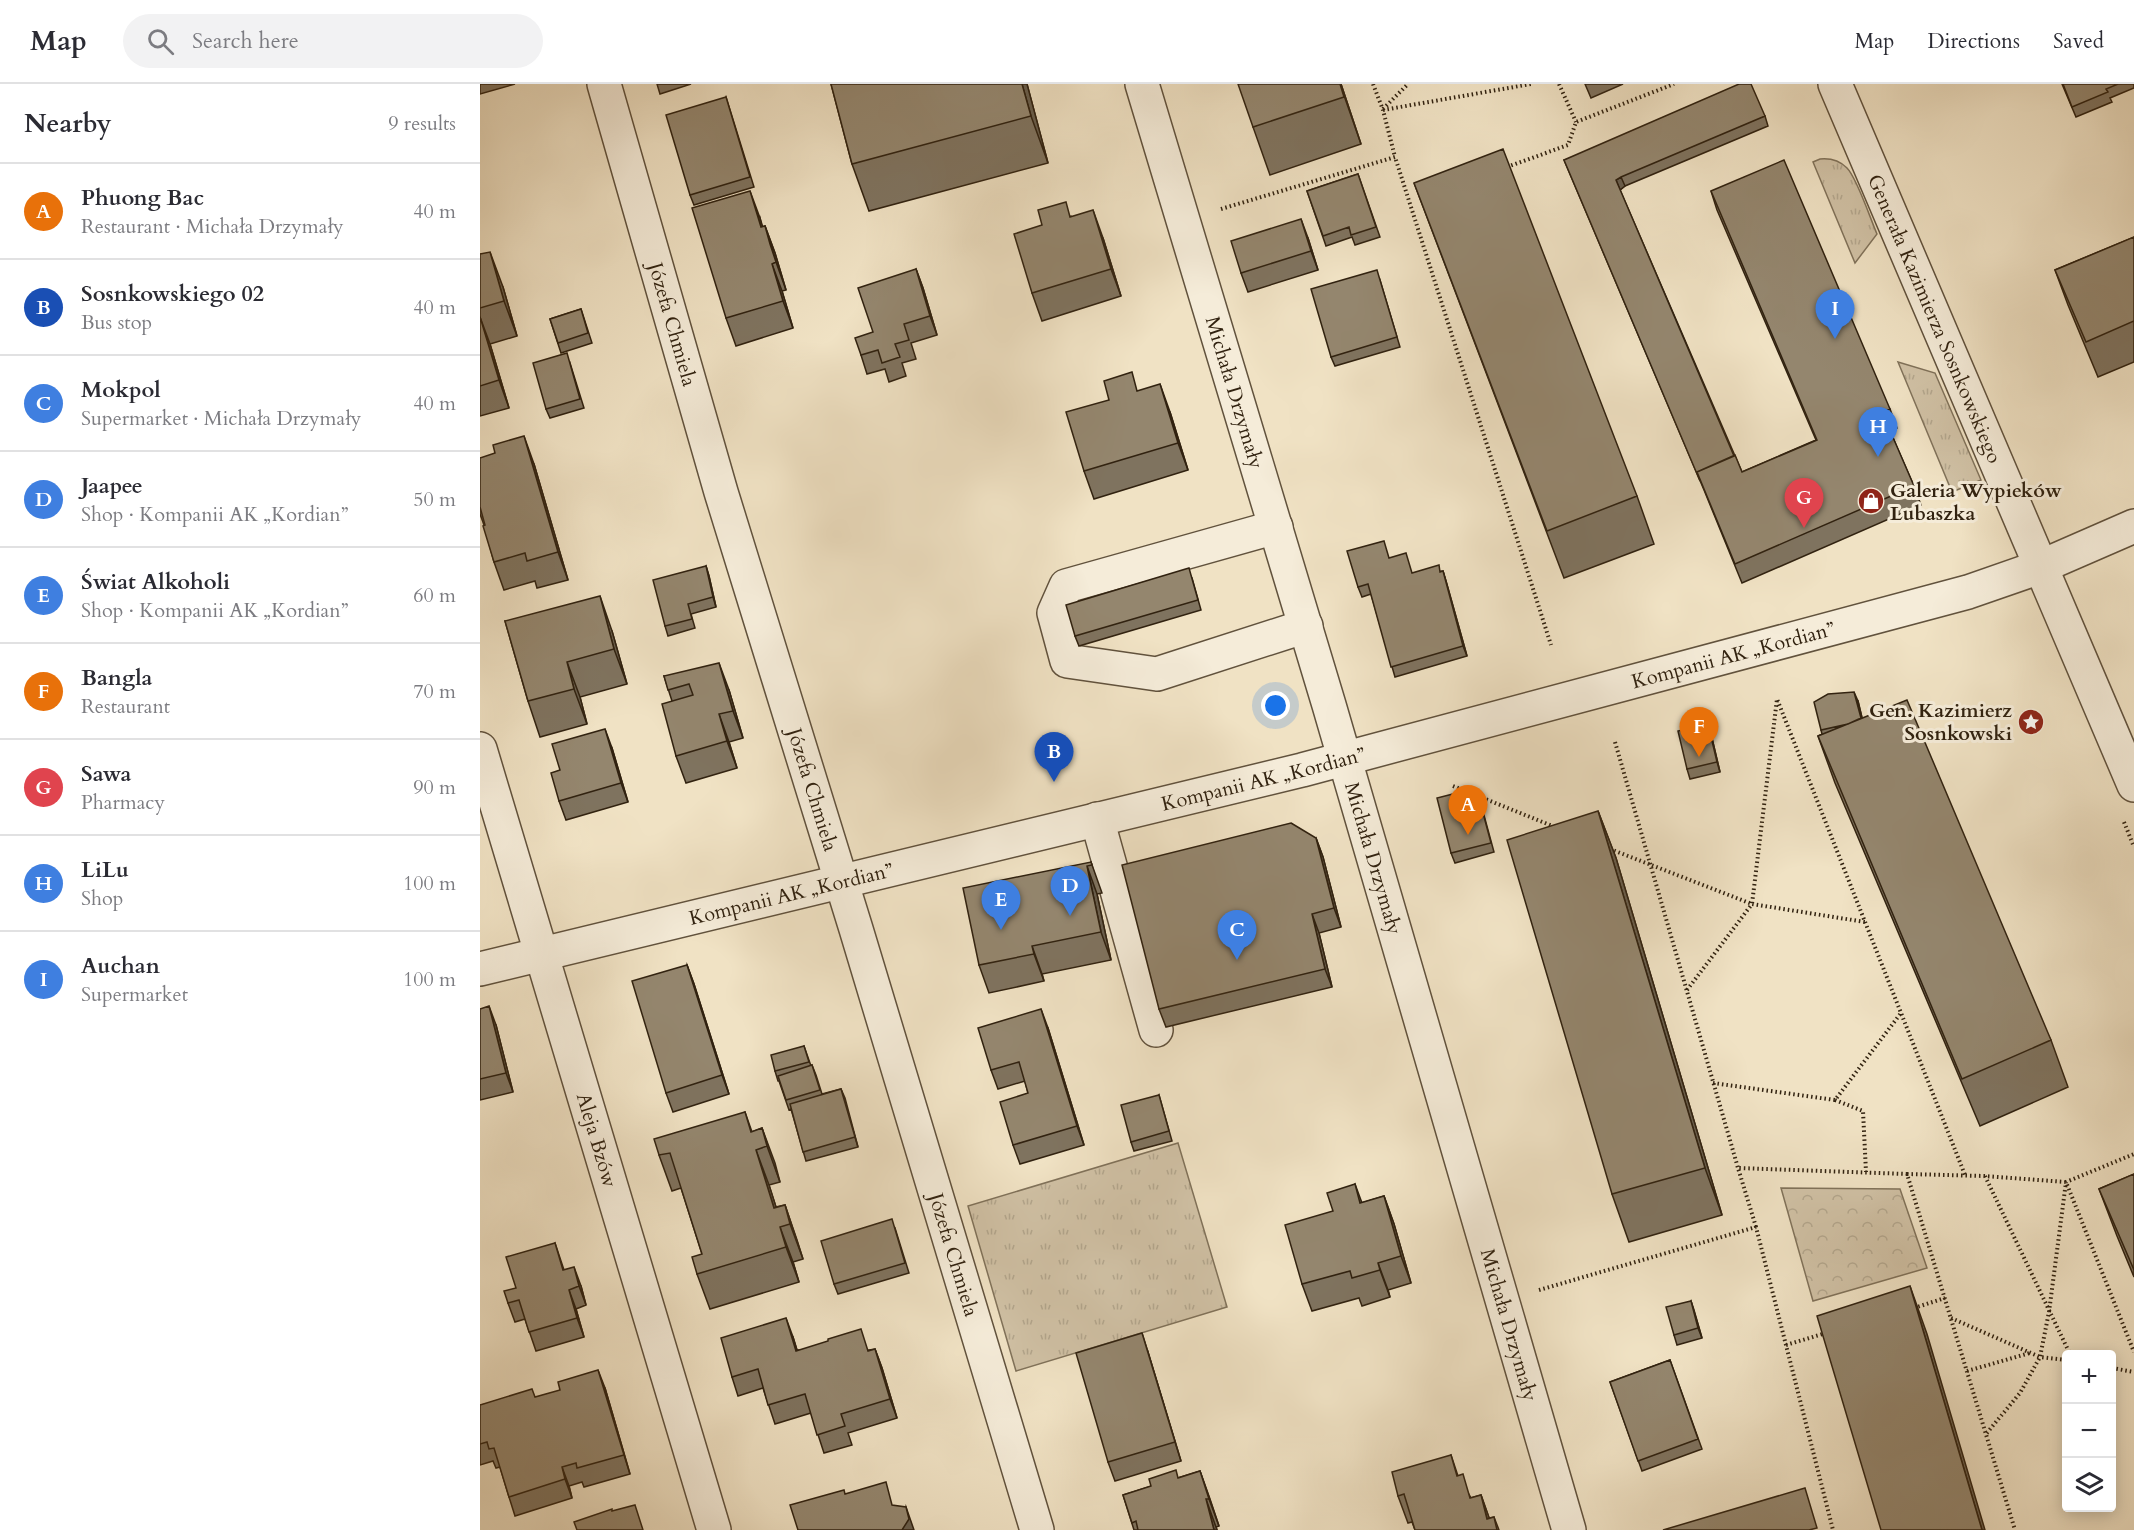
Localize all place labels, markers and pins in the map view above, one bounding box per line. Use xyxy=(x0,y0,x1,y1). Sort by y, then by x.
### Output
pin: I xyxy=(1816,290,1854,339)
pin: H xyxy=(1858,408,1898,457)
place label: Galeria Wypieków Lubaszka xyxy=(1890,477,2062,527)
pin: G xyxy=(1784,478,1824,528)
shop icon: Galeria Wypieków Lubaszka xyxy=(1856,486,1886,516)
place label: Gen. Kazimierz Sosnkowski xyxy=(1869,697,2012,747)
place icon: Gen. Kazimierz Sosnkowski xyxy=(2016,707,2046,737)
pin: F xyxy=(1680,708,1718,757)
pin: B xyxy=(1034,732,1074,782)
pin: A xyxy=(1448,786,1488,835)
pin: D xyxy=(1050,866,1090,916)
pin: E xyxy=(982,880,1020,930)
pin: C xyxy=(1218,910,1257,960)

